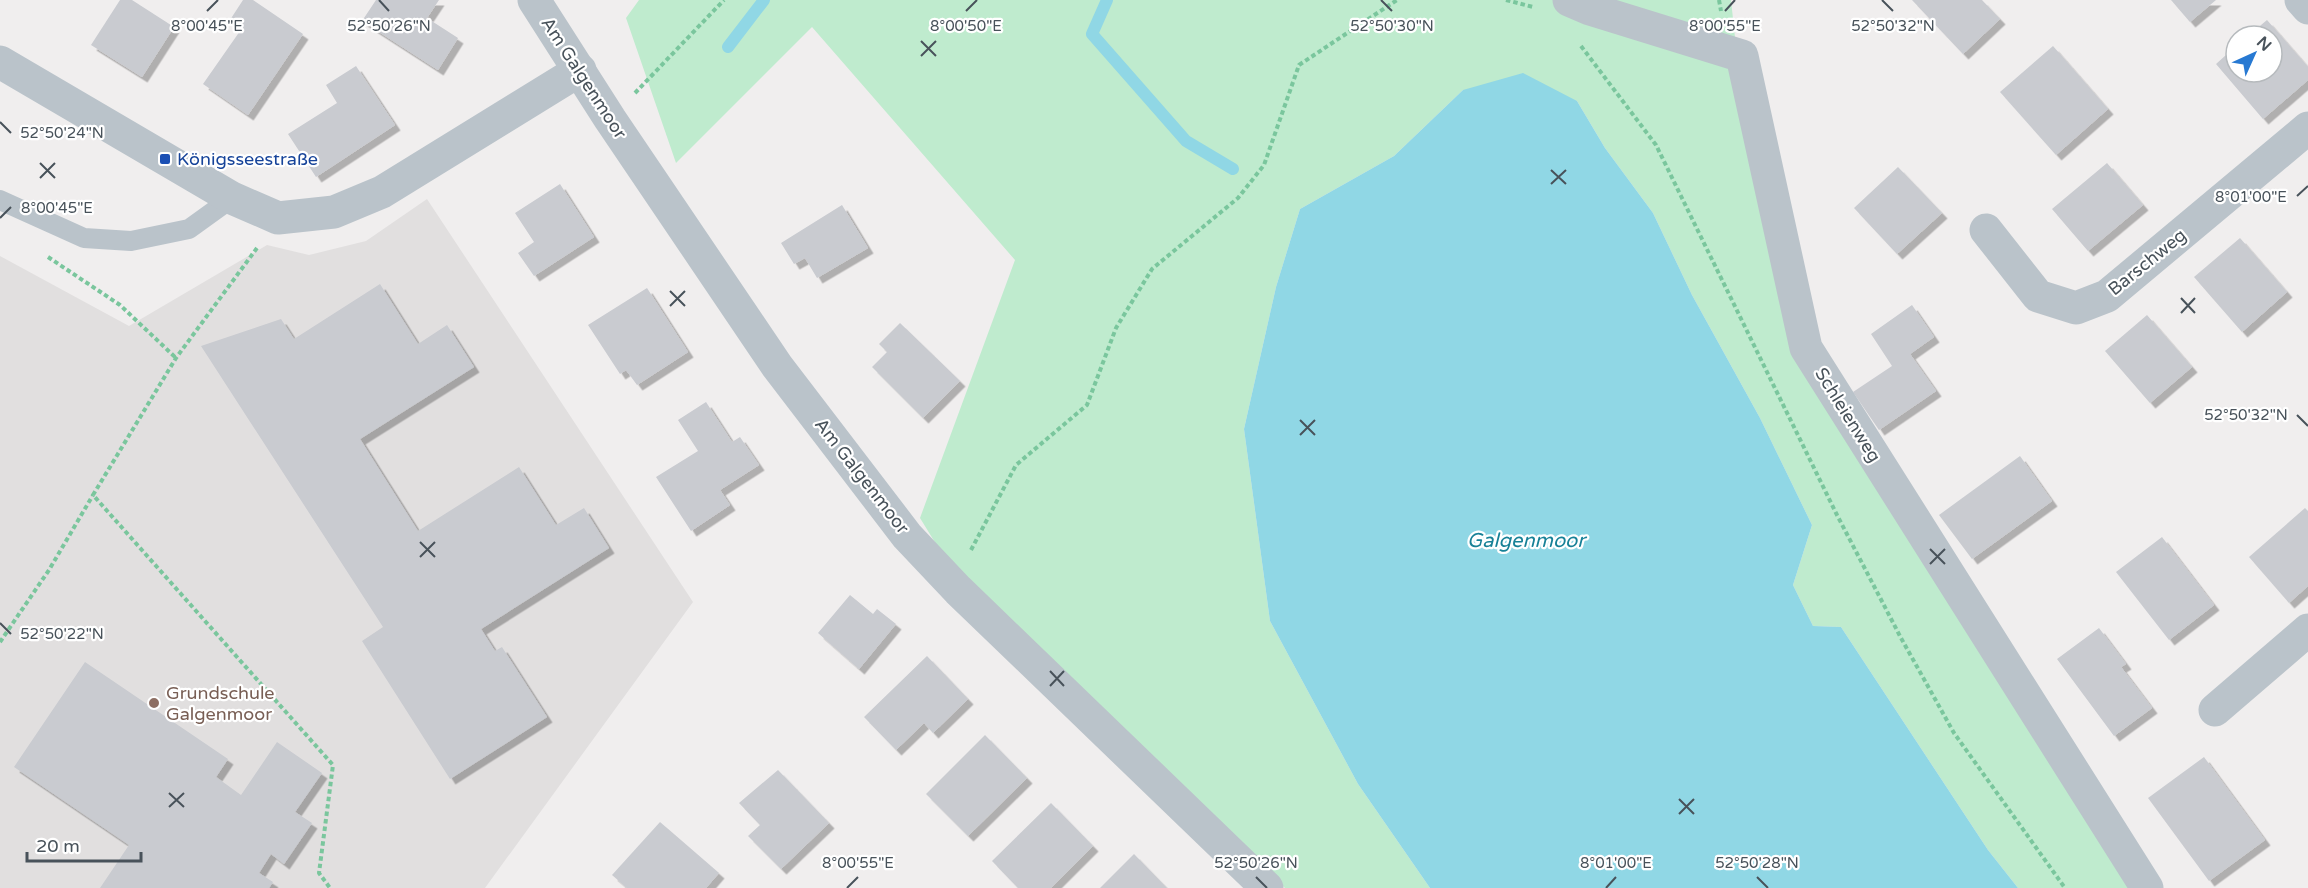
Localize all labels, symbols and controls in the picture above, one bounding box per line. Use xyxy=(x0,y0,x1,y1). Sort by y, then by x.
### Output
street label: Am Galgenmoor xyxy=(536,13,632,143)
text: 8°00'45"E xyxy=(171,17,243,35)
text: 52°50'26"N xyxy=(347,17,431,35)
text: 8°00'50"E xyxy=(930,17,1002,35)
text: 52°50'30"N xyxy=(1350,17,1434,35)
text: 8°00'55"E xyxy=(1689,17,1761,35)
text: 52°50'32"N xyxy=(1851,17,1935,35)
north arrow xyxy=(2224,24,2284,84)
text: N xyxy=(2252,32,2276,56)
text: 52°50'24"N xyxy=(20,124,104,142)
place label: Königsseestraße xyxy=(177,148,318,170)
marker: Königsseestraße xyxy=(158,152,172,166)
text: 8°01'00"E xyxy=(2215,188,2287,206)
text: 8°00'45"E xyxy=(21,199,93,217)
street label: Barschweg xyxy=(2103,224,2191,300)
street label: Schleienweg xyxy=(1810,364,1886,466)
text: 52°50'32"N xyxy=(2204,406,2288,424)
street label: Am Galgenmoor xyxy=(810,414,914,538)
water label: Galgenmoor xyxy=(1467,529,1587,553)
text: 52°50'22"N xyxy=(20,625,104,643)
place label: Grundschule Galgenmoor xyxy=(166,682,275,725)
marker: Grundschule Galgenmoor xyxy=(147,696,161,710)
scale bar xyxy=(27,825,141,863)
text: 20 m xyxy=(36,835,80,857)
text: 8°00'55"E xyxy=(822,854,894,872)
text: 52°50'26"N xyxy=(1214,854,1298,872)
text: 8°01'00"E xyxy=(1580,854,1652,872)
text: 52°50'28"N xyxy=(1715,854,1799,872)

